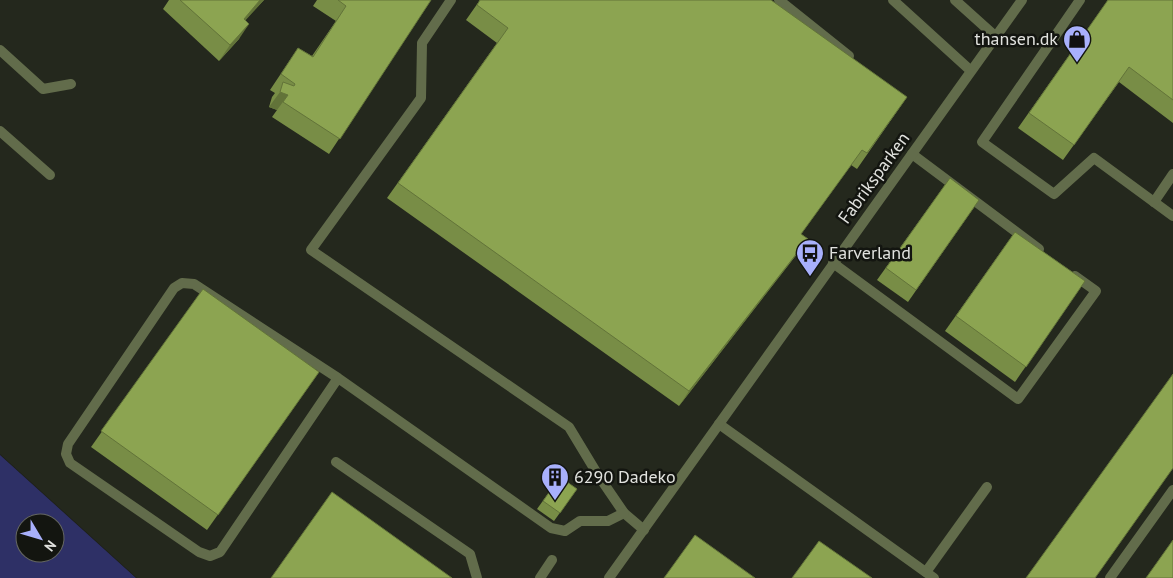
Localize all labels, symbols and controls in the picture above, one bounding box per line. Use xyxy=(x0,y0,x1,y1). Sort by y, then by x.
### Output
shop icon: thansen.dk xyxy=(1062,24,1092,63)
place label: thansen.dk xyxy=(975,27,1058,50)
street label: Fabriksparken xyxy=(833,128,914,228)
bus stop icon: Farverland xyxy=(795,238,825,277)
place label: Farverland xyxy=(829,241,911,264)
building icon: 6290 Dadeko xyxy=(540,462,570,501)
place label: 6290 Dadeko xyxy=(574,465,676,488)
north arrow xyxy=(15,513,65,563)
text: N xyxy=(40,537,60,555)

